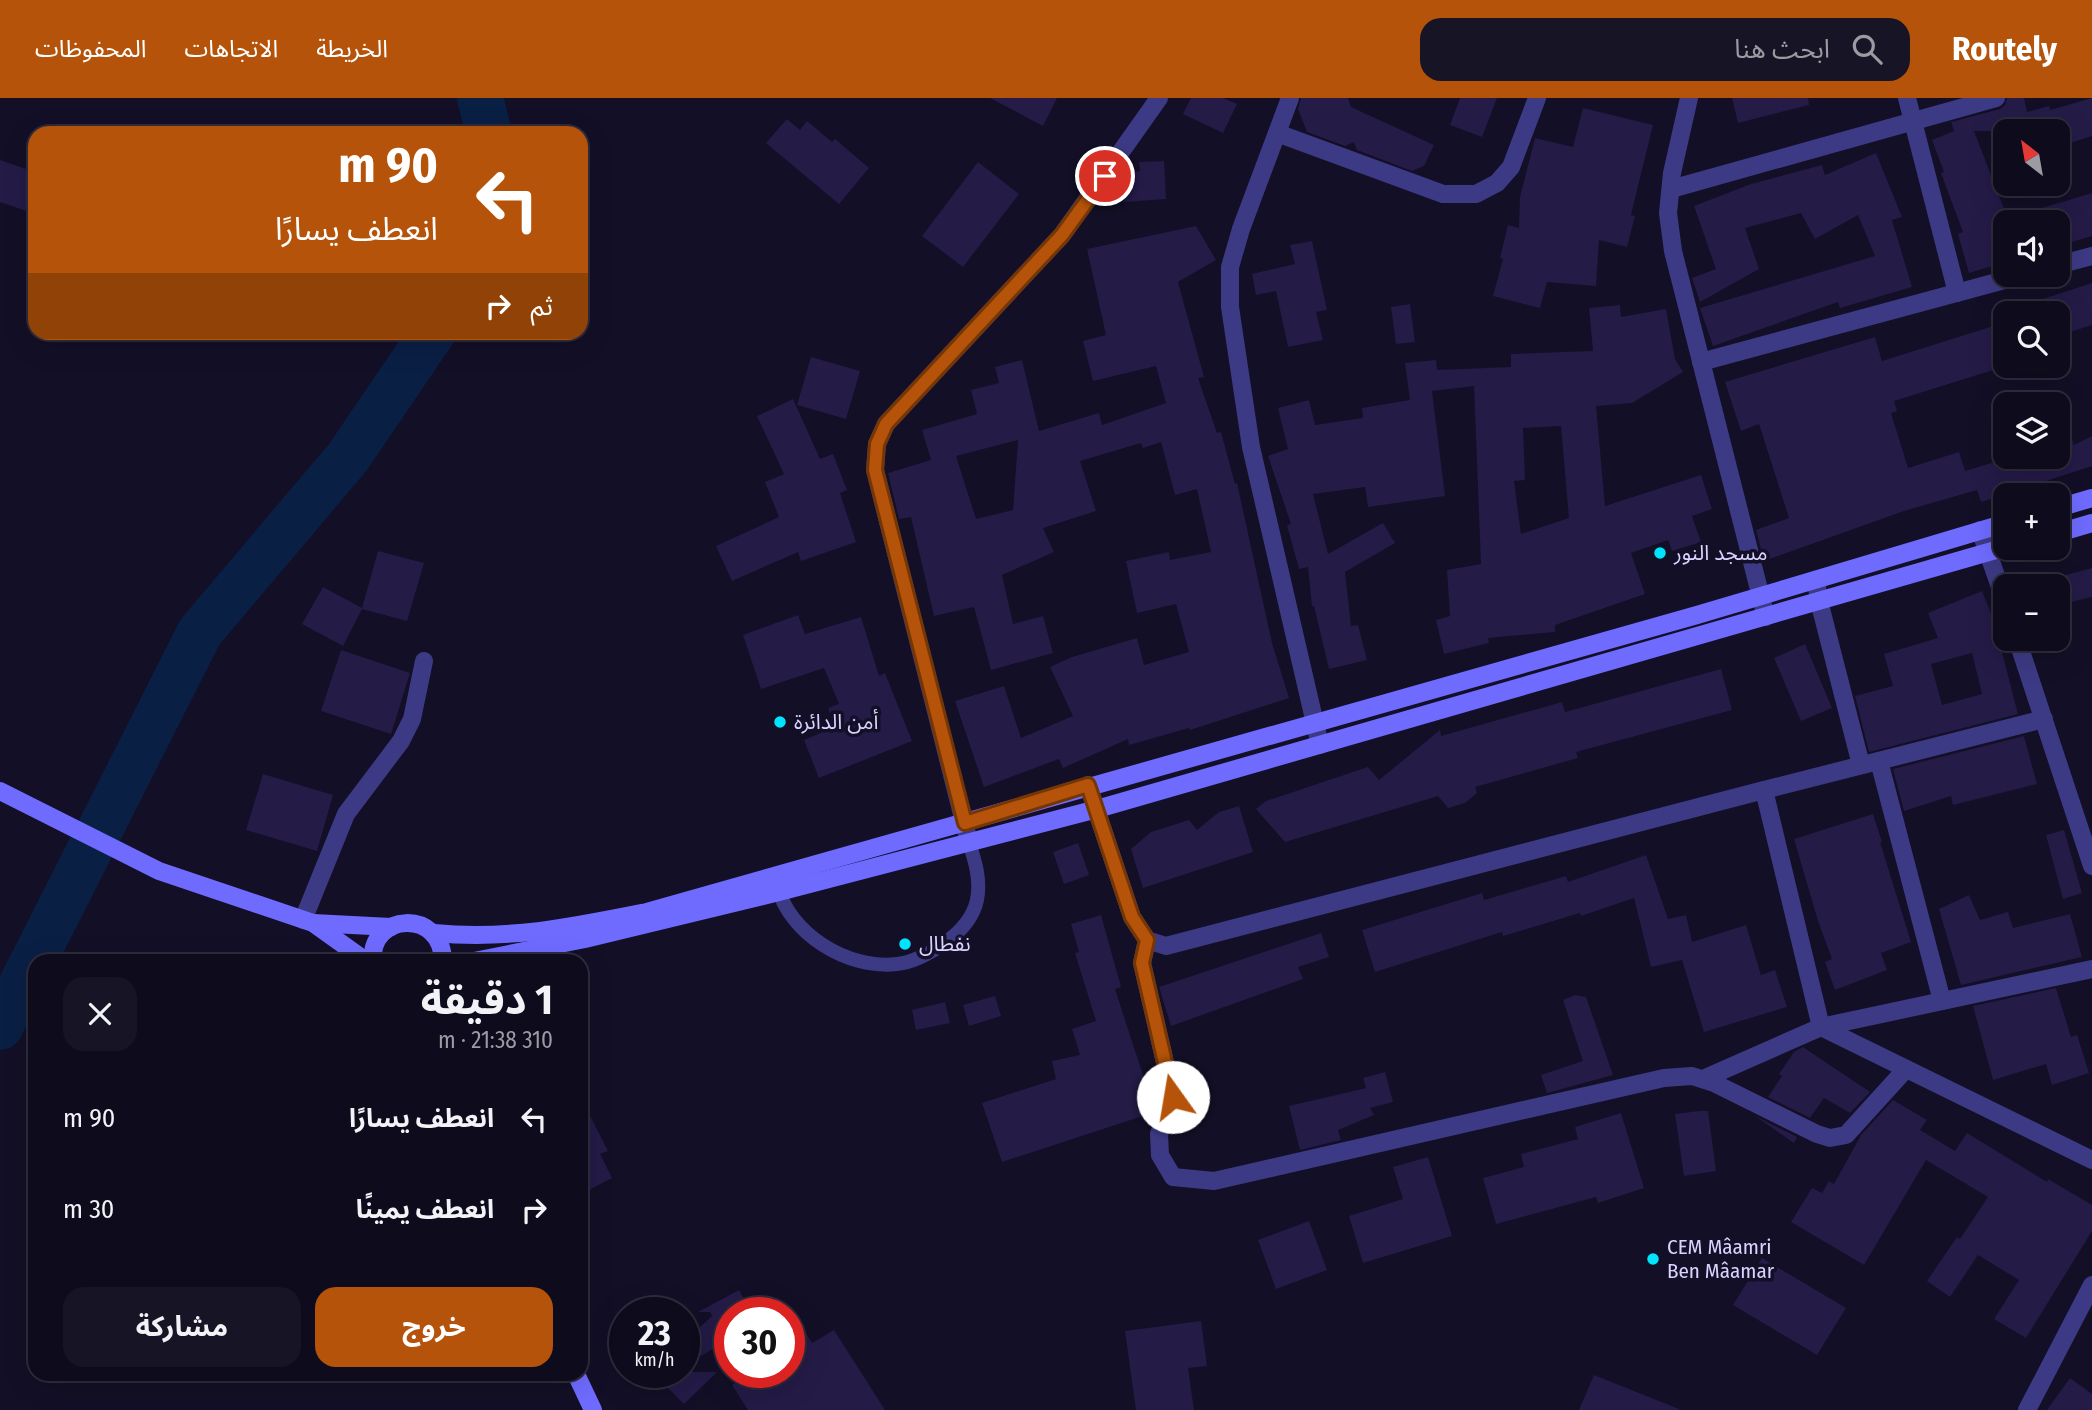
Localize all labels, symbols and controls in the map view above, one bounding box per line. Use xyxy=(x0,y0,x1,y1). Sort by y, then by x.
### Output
search box xyxy=(1420,18,1910,81)
text: Routely xyxy=(1952,29,2057,69)
icon: search xyxy=(1848,30,1886,68)
text: ابحث هنا xyxy=(1734,34,1830,65)
text: المحفوظات xyxy=(35,35,146,63)
text: الاتجاهات xyxy=(184,35,278,63)
text: الخريطة xyxy=(316,35,388,63)
north arrow xyxy=(1993,119,2070,196)
map controls xyxy=(1993,119,2070,651)
text: 90 m xyxy=(338,136,438,195)
pin xyxy=(1075,146,1135,206)
icon: left xyxy=(462,154,553,245)
icon: arrive xyxy=(1086,157,1124,195)
text: انعطف يسارًا xyxy=(275,210,438,248)
button: sound xyxy=(1993,210,2070,287)
icon: right xyxy=(479,287,517,325)
text: ثم xyxy=(531,291,553,322)
button: search xyxy=(1993,301,2070,378)
button: layers xyxy=(1993,392,2070,469)
button: + xyxy=(1993,483,2070,560)
place label: مسجد النور xyxy=(1673,540,1768,566)
marker: مسجد النور xyxy=(1652,545,1668,561)
button: − xyxy=(1993,574,2070,651)
place label: أمن الدائرة xyxy=(794,709,878,735)
marker: أمن الدائرة xyxy=(772,714,788,730)
place label: نفطال xyxy=(919,931,971,957)
marker: نفطال xyxy=(897,936,913,952)
text: 1 دقيقة xyxy=(421,975,553,1025)
button: close xyxy=(63,977,137,1051)
text: 310 m · 21:38 xyxy=(438,1026,553,1054)
position arrow xyxy=(1136,1060,1210,1134)
icon: left xyxy=(515,1100,553,1138)
text: 90 m xyxy=(63,1103,115,1134)
text: انعطف يسارًا xyxy=(349,1103,494,1134)
icon: right xyxy=(515,1191,553,1229)
text: 30 m xyxy=(63,1194,114,1225)
text: انعطف يمينًا xyxy=(356,1194,494,1225)
place label: CEM Mâamri Ben Mâamar xyxy=(1667,1234,1775,1284)
marker: CEM Mâamri Ben Mâamar xyxy=(1645,1251,1661,1267)
button: مشاركة xyxy=(63,1287,301,1367)
button: خروج xyxy=(315,1287,553,1367)
speed limit sign: 30 xyxy=(714,1297,805,1388)
text: 23 xyxy=(638,1312,671,1354)
text: km/h xyxy=(634,1349,675,1371)

